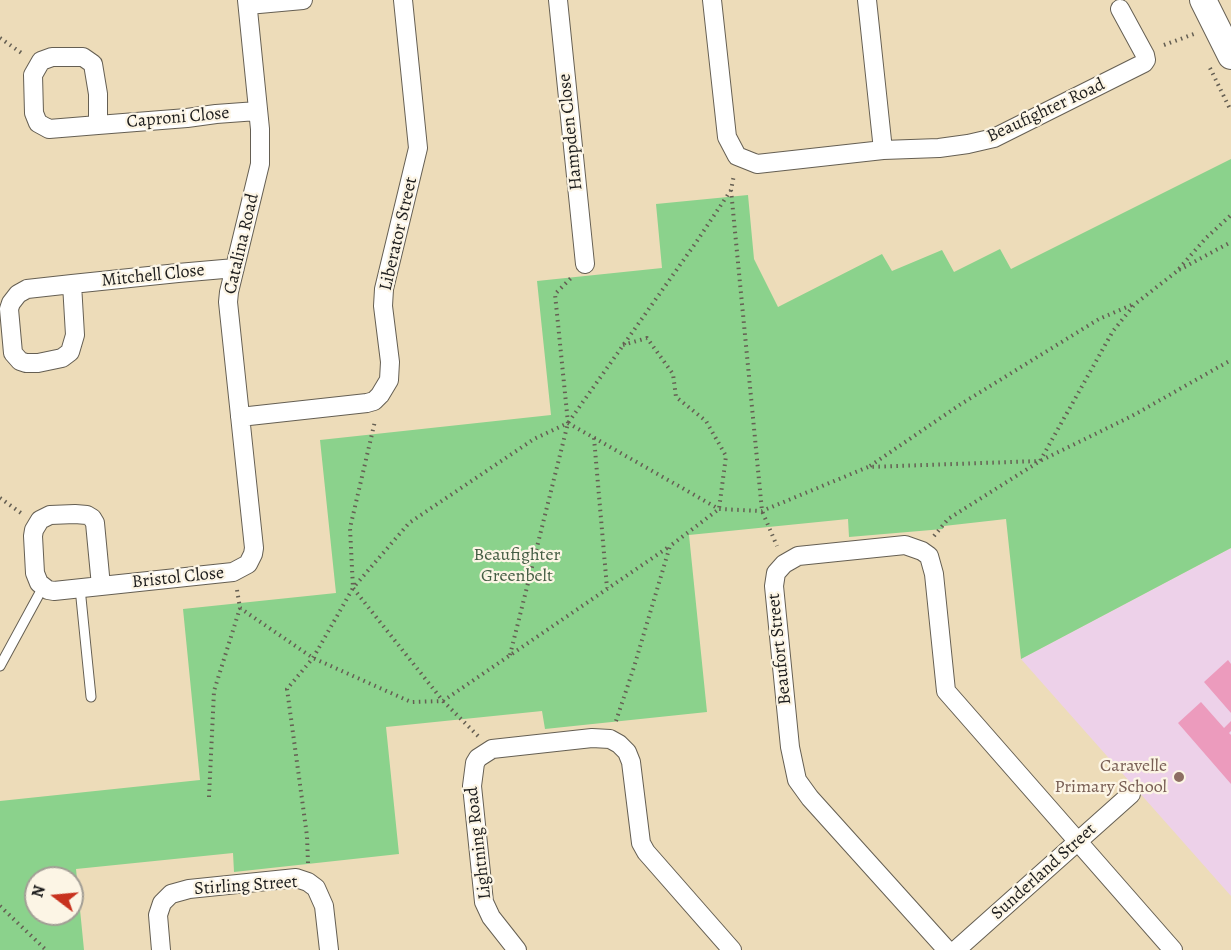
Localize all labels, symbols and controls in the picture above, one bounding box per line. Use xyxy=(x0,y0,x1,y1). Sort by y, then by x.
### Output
street label: Hampden Close xyxy=(554,73,588,191)
street label: Beaufighter Road xyxy=(983,74,1109,148)
street label: Caproni Close xyxy=(126,103,230,133)
street label: Liberator Street xyxy=(375,175,423,293)
street label: Catalina Road xyxy=(220,192,264,296)
street label: Mitchell Close xyxy=(100,260,206,292)
park label: Beaufighter Greenbelt xyxy=(474,545,560,588)
street label: Bristol Close xyxy=(131,562,225,594)
street label: Beaufort Street xyxy=(763,592,797,706)
place label: Caravelle Primary School xyxy=(1054,756,1167,798)
marker: Caravelle Primary School xyxy=(1172,770,1186,784)
street label: Lightning Road xyxy=(461,785,497,901)
street label: Sunderland Street xyxy=(987,819,1101,925)
north arrow xyxy=(24,866,84,926)
street label: Stirling Street xyxy=(194,872,298,900)
text: N xyxy=(26,883,51,900)

